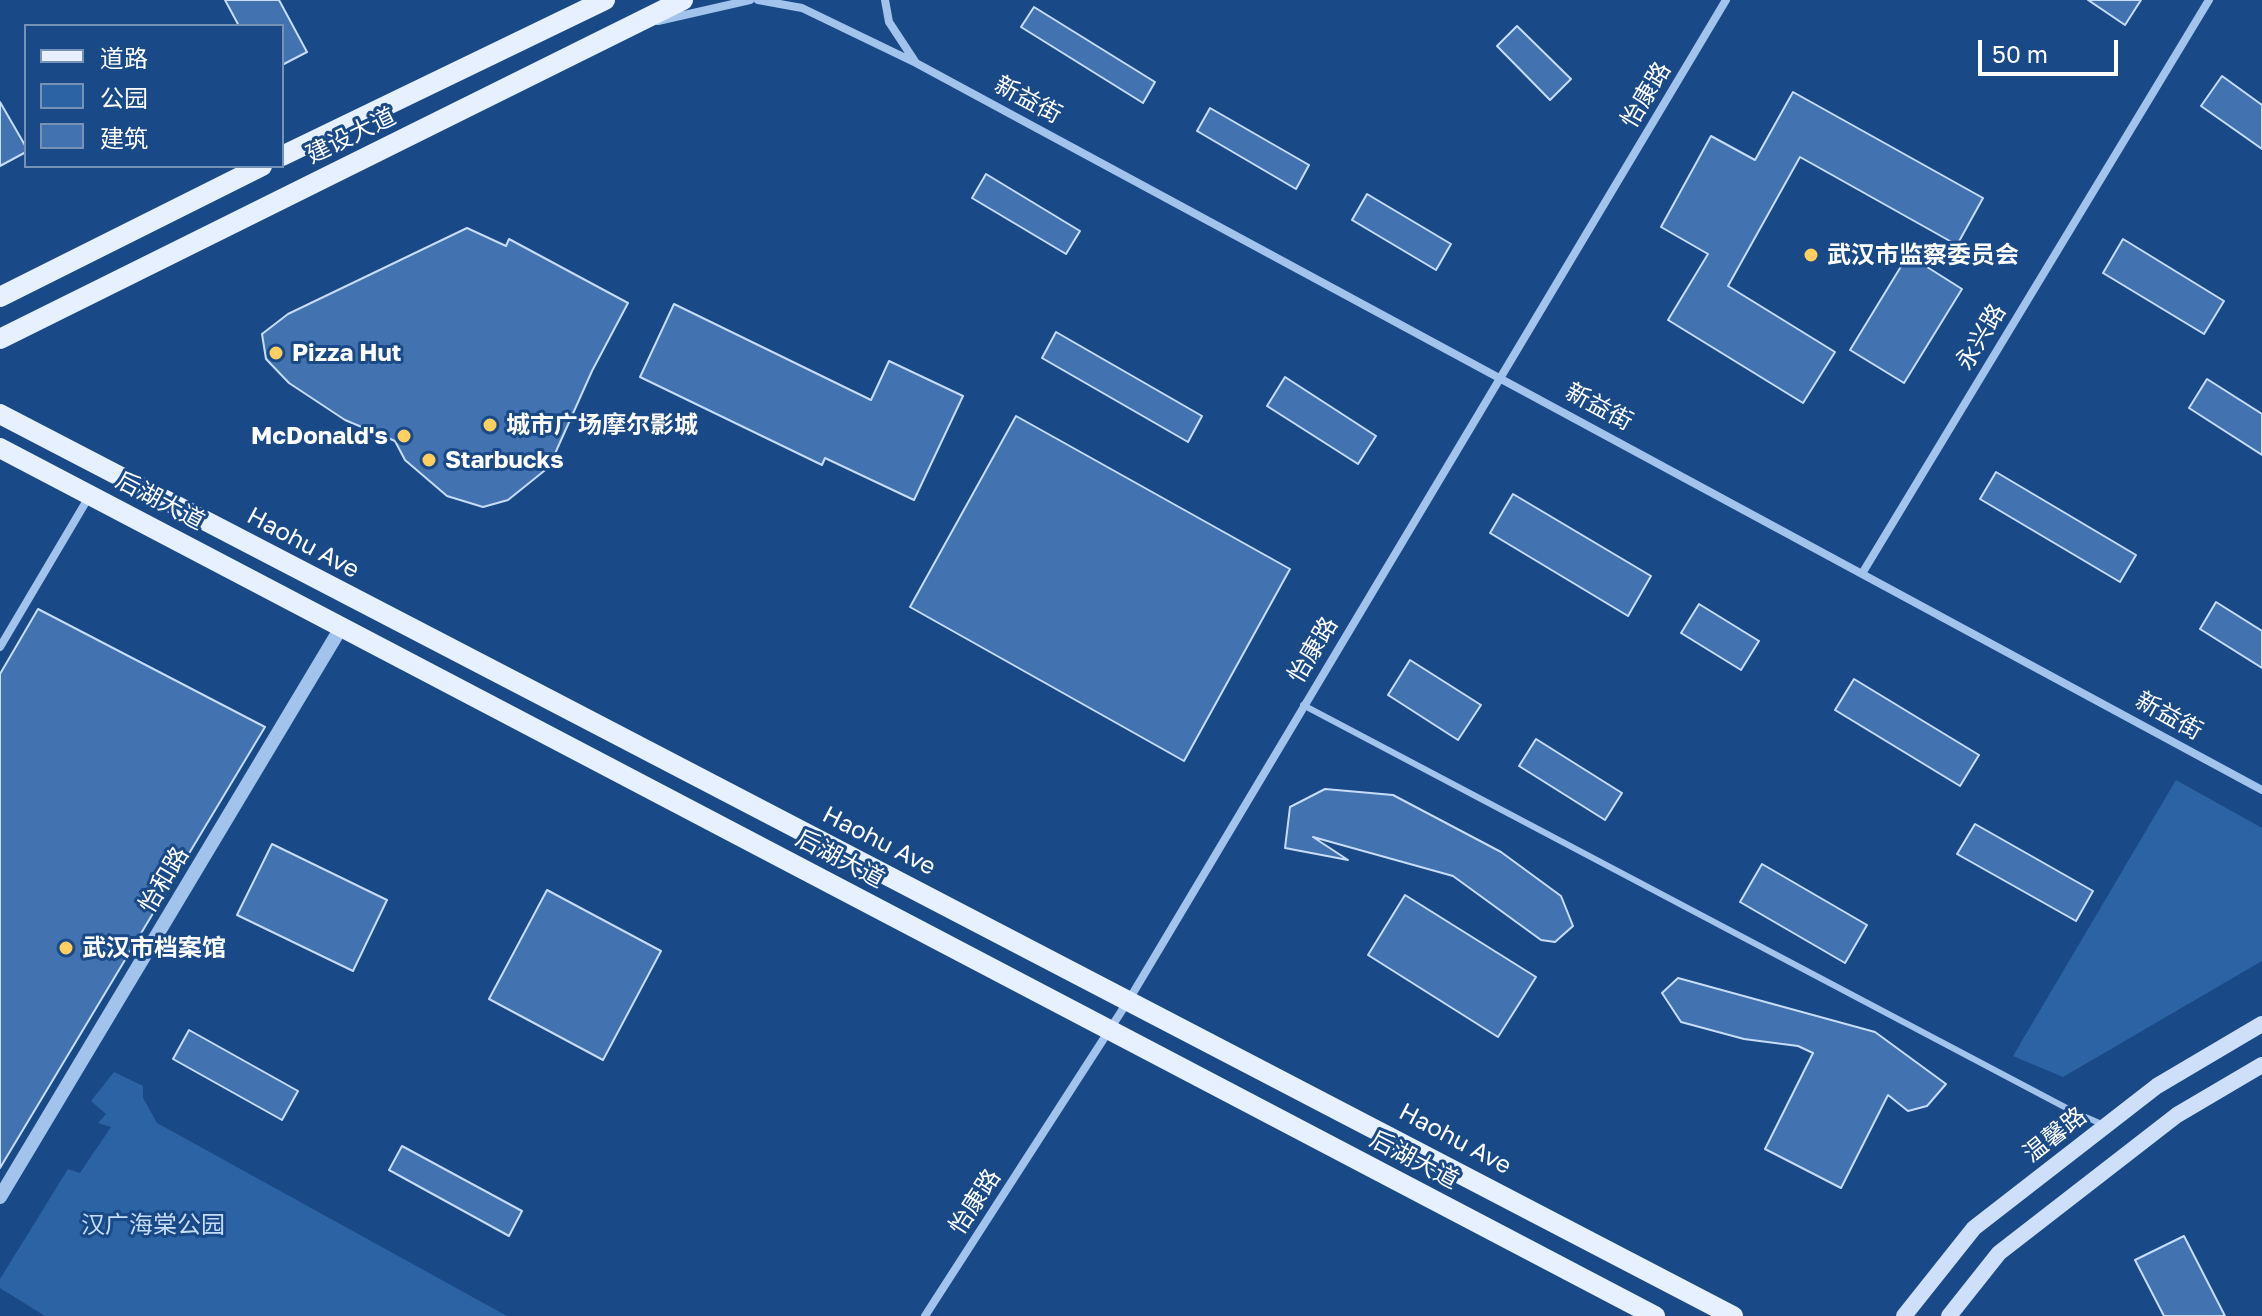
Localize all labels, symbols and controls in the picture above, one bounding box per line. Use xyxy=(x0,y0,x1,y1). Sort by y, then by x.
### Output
legend xyxy=(24,24,284,168)
scale bar xyxy=(1982,24,2122,74)
text: 50 m xyxy=(1992,39,2048,68)
text: 道路 xyxy=(100,43,148,72)
street label: 怡康路 xyxy=(1615,57,1677,133)
street label: 新益街 xyxy=(989,70,1067,130)
text: 公园 xyxy=(100,83,148,112)
street label: 建设大道 xyxy=(302,102,400,170)
text: 建筑 xyxy=(100,123,148,152)
place label: 武汉市监察委员会 xyxy=(1827,241,2019,269)
marker: 武汉市监察委员会 xyxy=(1802,246,1820,264)
street label: 永兴路 xyxy=(1950,299,2012,375)
place label: Pizza Hut xyxy=(292,339,401,367)
marker: Pizza Hut xyxy=(267,344,285,362)
street label: 新益街 xyxy=(1560,377,1638,437)
place label: 城市广场摩尔影城 xyxy=(506,411,698,439)
marker: 城市广场摩尔影城 xyxy=(481,416,499,434)
place label: McDonald's xyxy=(251,422,388,450)
marker: McDonald's xyxy=(395,427,413,445)
place label: Starbucks xyxy=(445,446,564,474)
marker: Starbucks xyxy=(420,451,438,469)
street label: 后湖大道 xyxy=(111,466,209,536)
street label: Haohu Ave xyxy=(242,501,364,585)
street label: 怡康路 xyxy=(1282,612,1344,688)
street label: 新益街 xyxy=(2131,686,2207,746)
street label: Haohu Ave xyxy=(818,800,940,882)
street label: 后湖大道 xyxy=(791,824,889,894)
street label: 怡和路 xyxy=(133,842,195,918)
place label: 武汉市档案馆 xyxy=(82,934,226,962)
marker: 武汉市档案馆 xyxy=(57,939,75,957)
street label: Haohu Ave xyxy=(1394,1097,1516,1181)
street label: 温馨路 xyxy=(2018,1101,2092,1169)
street label: 后湖大道 xyxy=(1365,1125,1463,1195)
street label: 怡康路 xyxy=(943,1164,1007,1240)
park label: 汉广海棠公园 xyxy=(81,1211,225,1239)

